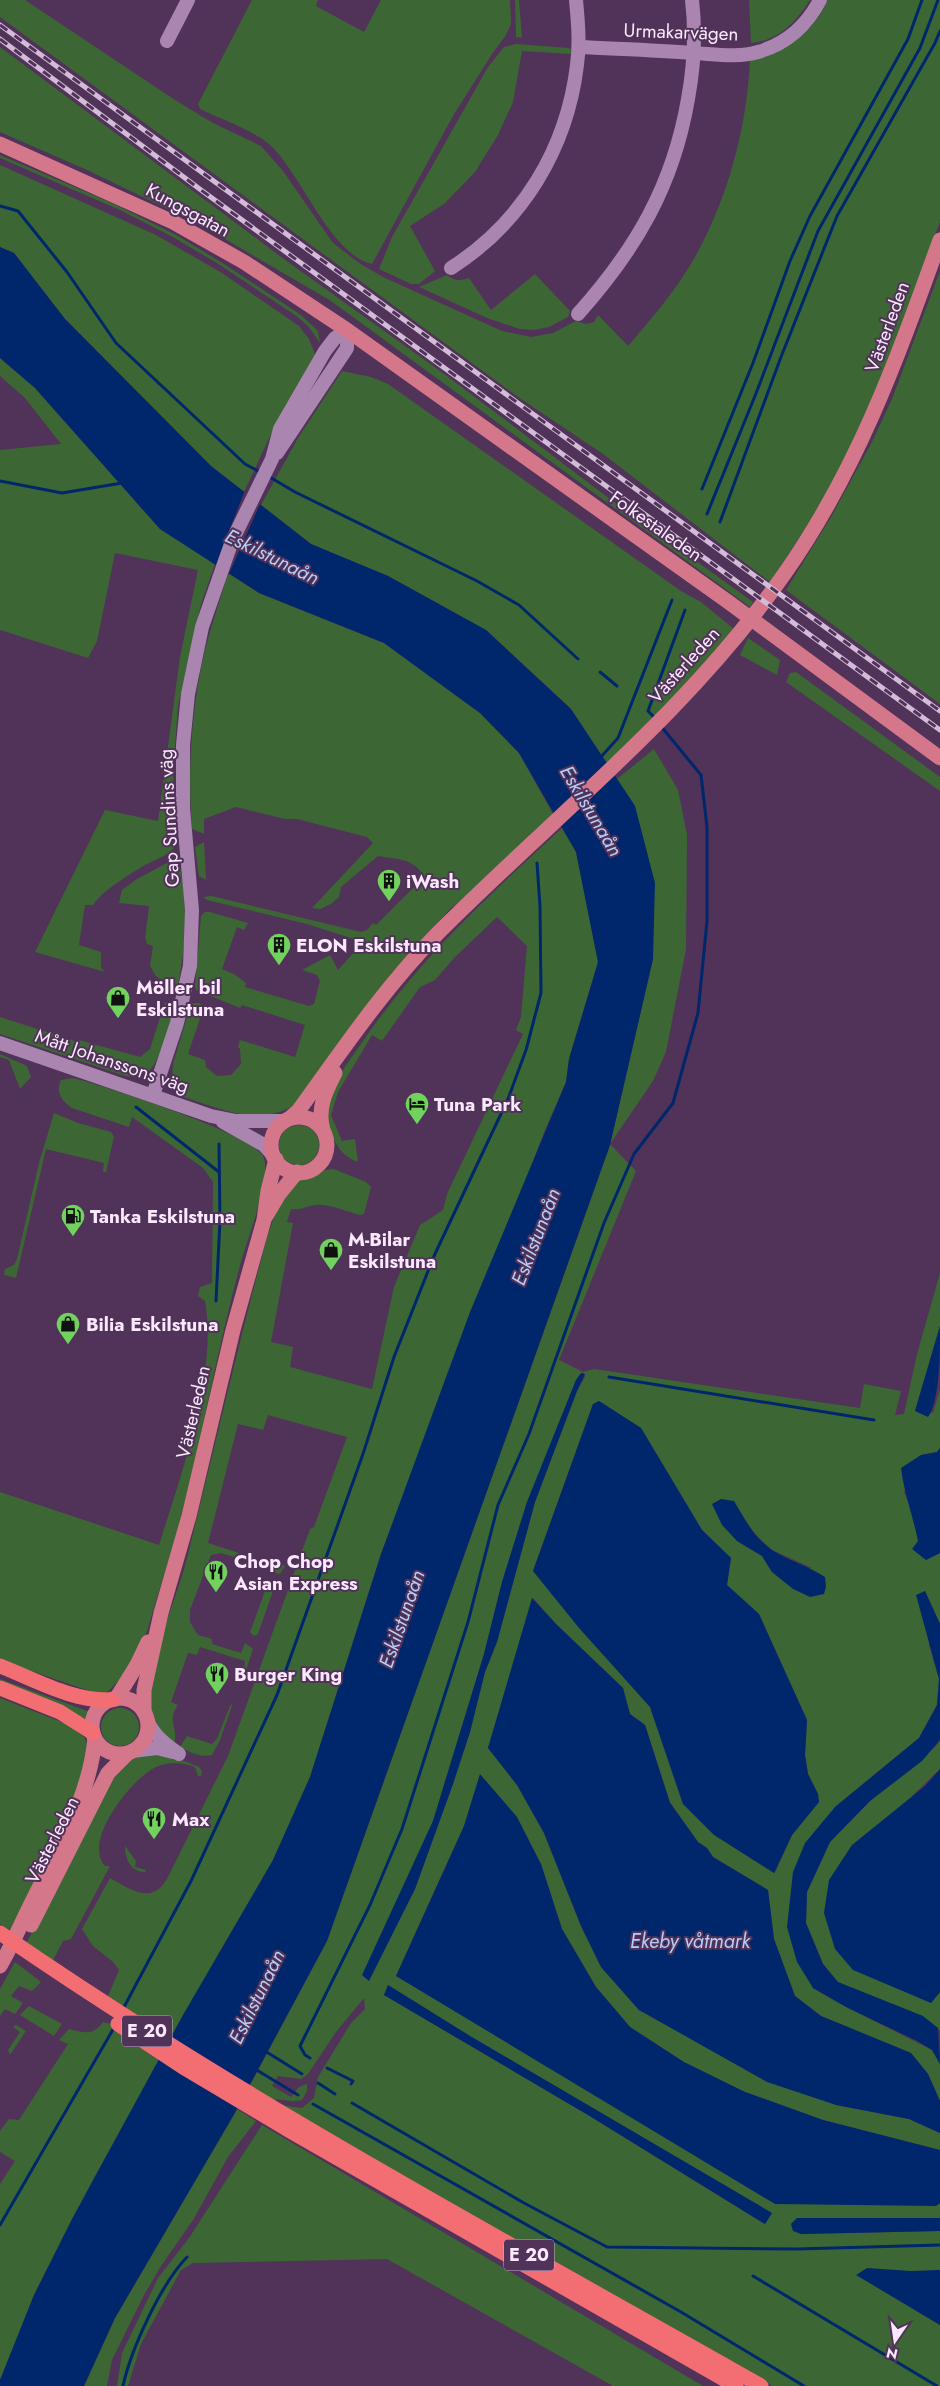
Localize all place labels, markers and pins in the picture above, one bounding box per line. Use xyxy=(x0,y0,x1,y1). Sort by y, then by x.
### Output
building icon: iWash xyxy=(376,868,402,902)
place label: iWash xyxy=(406,868,459,895)
building icon: ELON Eskilstuna xyxy=(266,932,292,966)
place label: ELON Eskilstuna xyxy=(296,932,442,959)
place label: Möller bil Eskilstuna xyxy=(136,974,224,1023)
shop icon: Möller bil Eskilstuna xyxy=(105,985,131,1019)
hotel icon: Tuna Park xyxy=(404,1091,430,1125)
place label: Tuna Park xyxy=(434,1091,521,1118)
fuel station icon: Tanka Eskilstuna xyxy=(60,1203,86,1237)
place label: Tanka Eskilstuna xyxy=(90,1203,235,1230)
place label: M-Bilar Eskilstuna xyxy=(348,1226,436,1275)
shop icon: M-Bilar Eskilstuna xyxy=(318,1237,344,1271)
shop icon: Bilia Eskilstuna xyxy=(55,1311,81,1345)
place label: Bilia Eskilstuna xyxy=(86,1311,218,1338)
place label: Chop Chop Asian Express xyxy=(233,1548,358,1597)
restaurant icon: Chop Chop Asian Express xyxy=(203,1559,229,1593)
restaurant icon: Burger King xyxy=(204,1661,230,1695)
place label: Burger King xyxy=(234,1661,342,1688)
restaurant icon: Max xyxy=(141,1806,167,1840)
place label: Max xyxy=(172,1806,210,1833)

